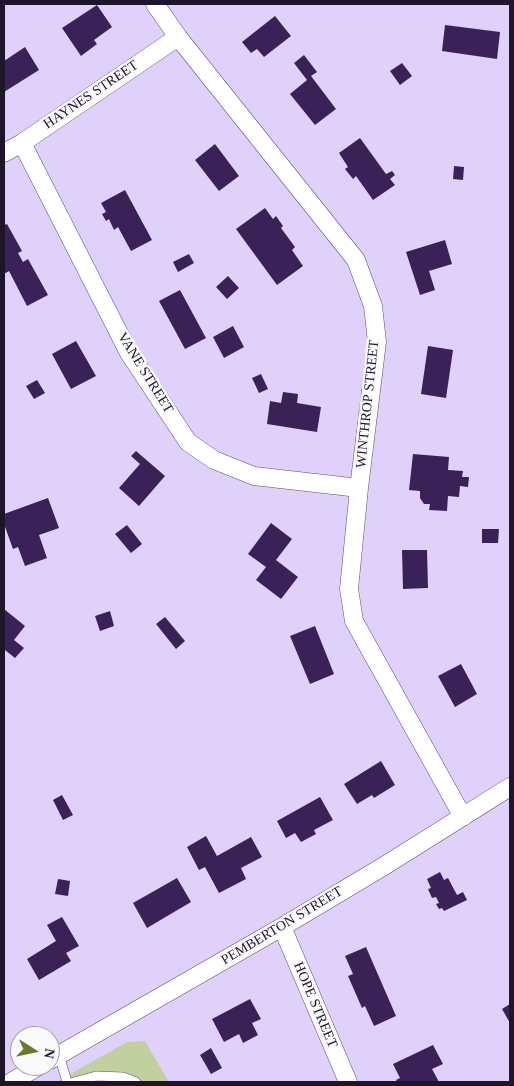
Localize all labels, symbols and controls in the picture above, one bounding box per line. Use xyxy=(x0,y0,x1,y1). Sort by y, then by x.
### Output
street label: HAYNES STREET xyxy=(41,57,141,133)
street label: VANE STREET xyxy=(114,330,176,416)
street label: WINTHROP STREET xyxy=(353,339,383,469)
street label: PEMBERTON STREET xyxy=(218,883,346,969)
street label: HOPE STREET xyxy=(289,960,341,1050)
north arrow xyxy=(10,1026,60,1076)
text: N xyxy=(41,1047,58,1060)

